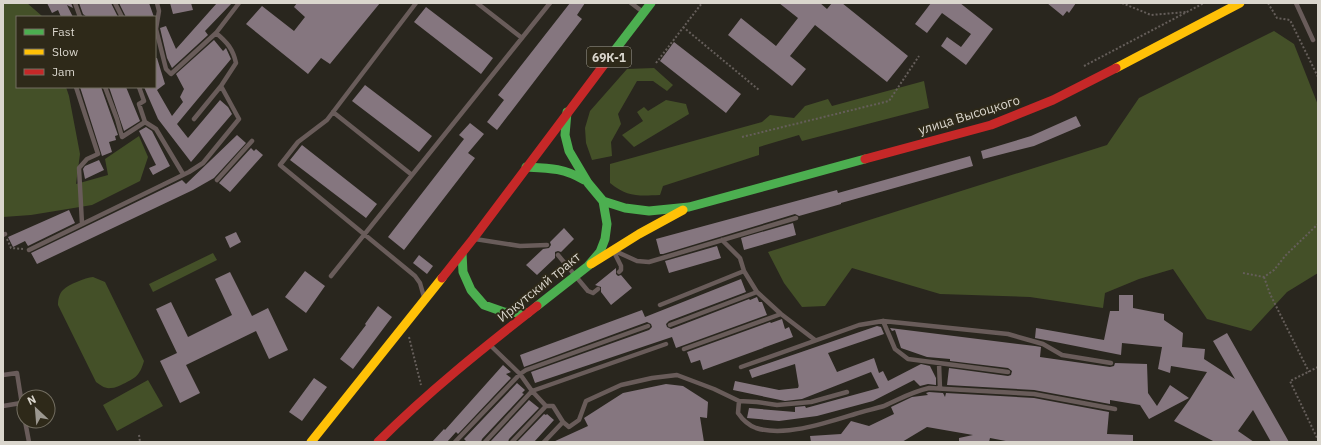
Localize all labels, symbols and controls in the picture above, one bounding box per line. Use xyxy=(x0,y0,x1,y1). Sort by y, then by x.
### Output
legend xyxy=(16,16,156,88)
text: Fast xyxy=(52,24,75,39)
text: Slow xyxy=(52,44,78,59)
road number: 69К-1 xyxy=(587,47,631,67)
text: Jam xyxy=(52,64,75,79)
street label: улица Высоцкого xyxy=(916,91,1022,139)
street label: Иркутский тракт xyxy=(494,248,584,326)
north arrow xyxy=(16,389,56,429)
text: N xyxy=(25,392,38,408)

